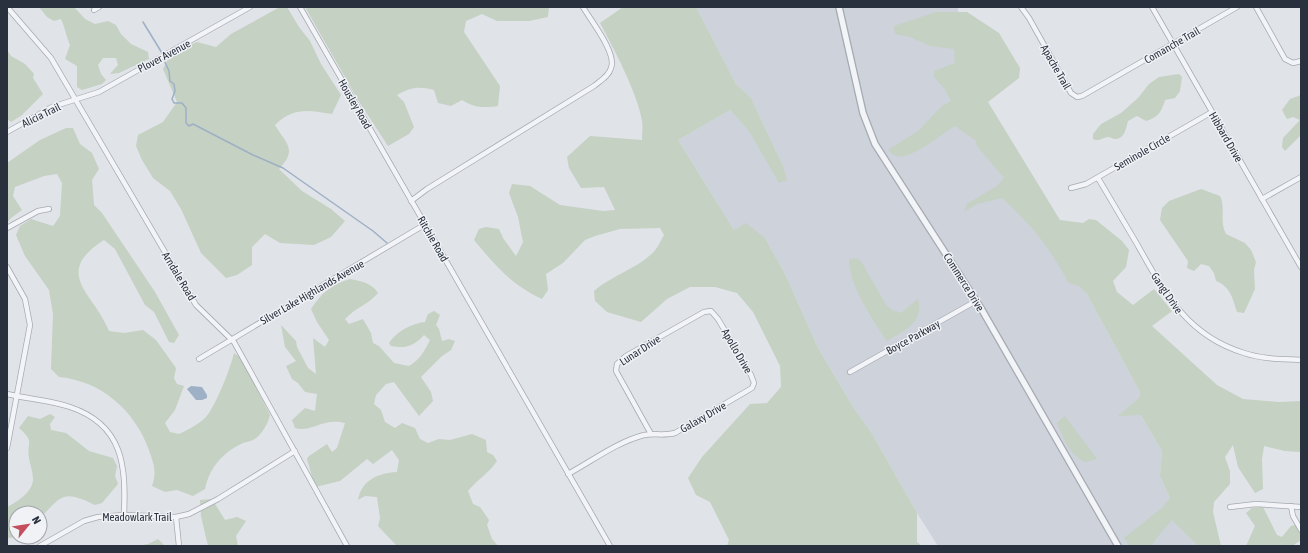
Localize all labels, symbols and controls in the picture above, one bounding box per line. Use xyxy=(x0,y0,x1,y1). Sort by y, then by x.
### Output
street label: Comanche Trail xyxy=(1142,24,1202,66)
street label: Plover Avenue xyxy=(136,37,192,75)
street label: Apache Trail xyxy=(1038,43,1074,91)
street label: Housley Road xyxy=(336,77,374,131)
street label: Alicia Trail xyxy=(20,100,62,130)
street label: Hibbard Drive xyxy=(1207,110,1245,164)
street label: Seminole Circle xyxy=(1112,131,1172,173)
street label: Ritchie Road xyxy=(415,214,451,264)
street label: Arndale Road xyxy=(160,250,198,302)
street label: Commerce Drive xyxy=(941,251,987,313)
street label: Silver Lake Highlands Avenue xyxy=(258,257,366,327)
street label: Gangl Drive xyxy=(1149,270,1185,316)
street label: Boyce Parkway xyxy=(884,317,942,357)
street label: Apollo Drive xyxy=(719,327,755,375)
street label: Lunar Drive xyxy=(617,332,663,368)
street label: Galaxy Drive xyxy=(678,399,728,435)
north arrow xyxy=(8,505,48,545)
street label: Meadowlark Trail xyxy=(102,511,172,523)
text: N xyxy=(30,514,43,526)

